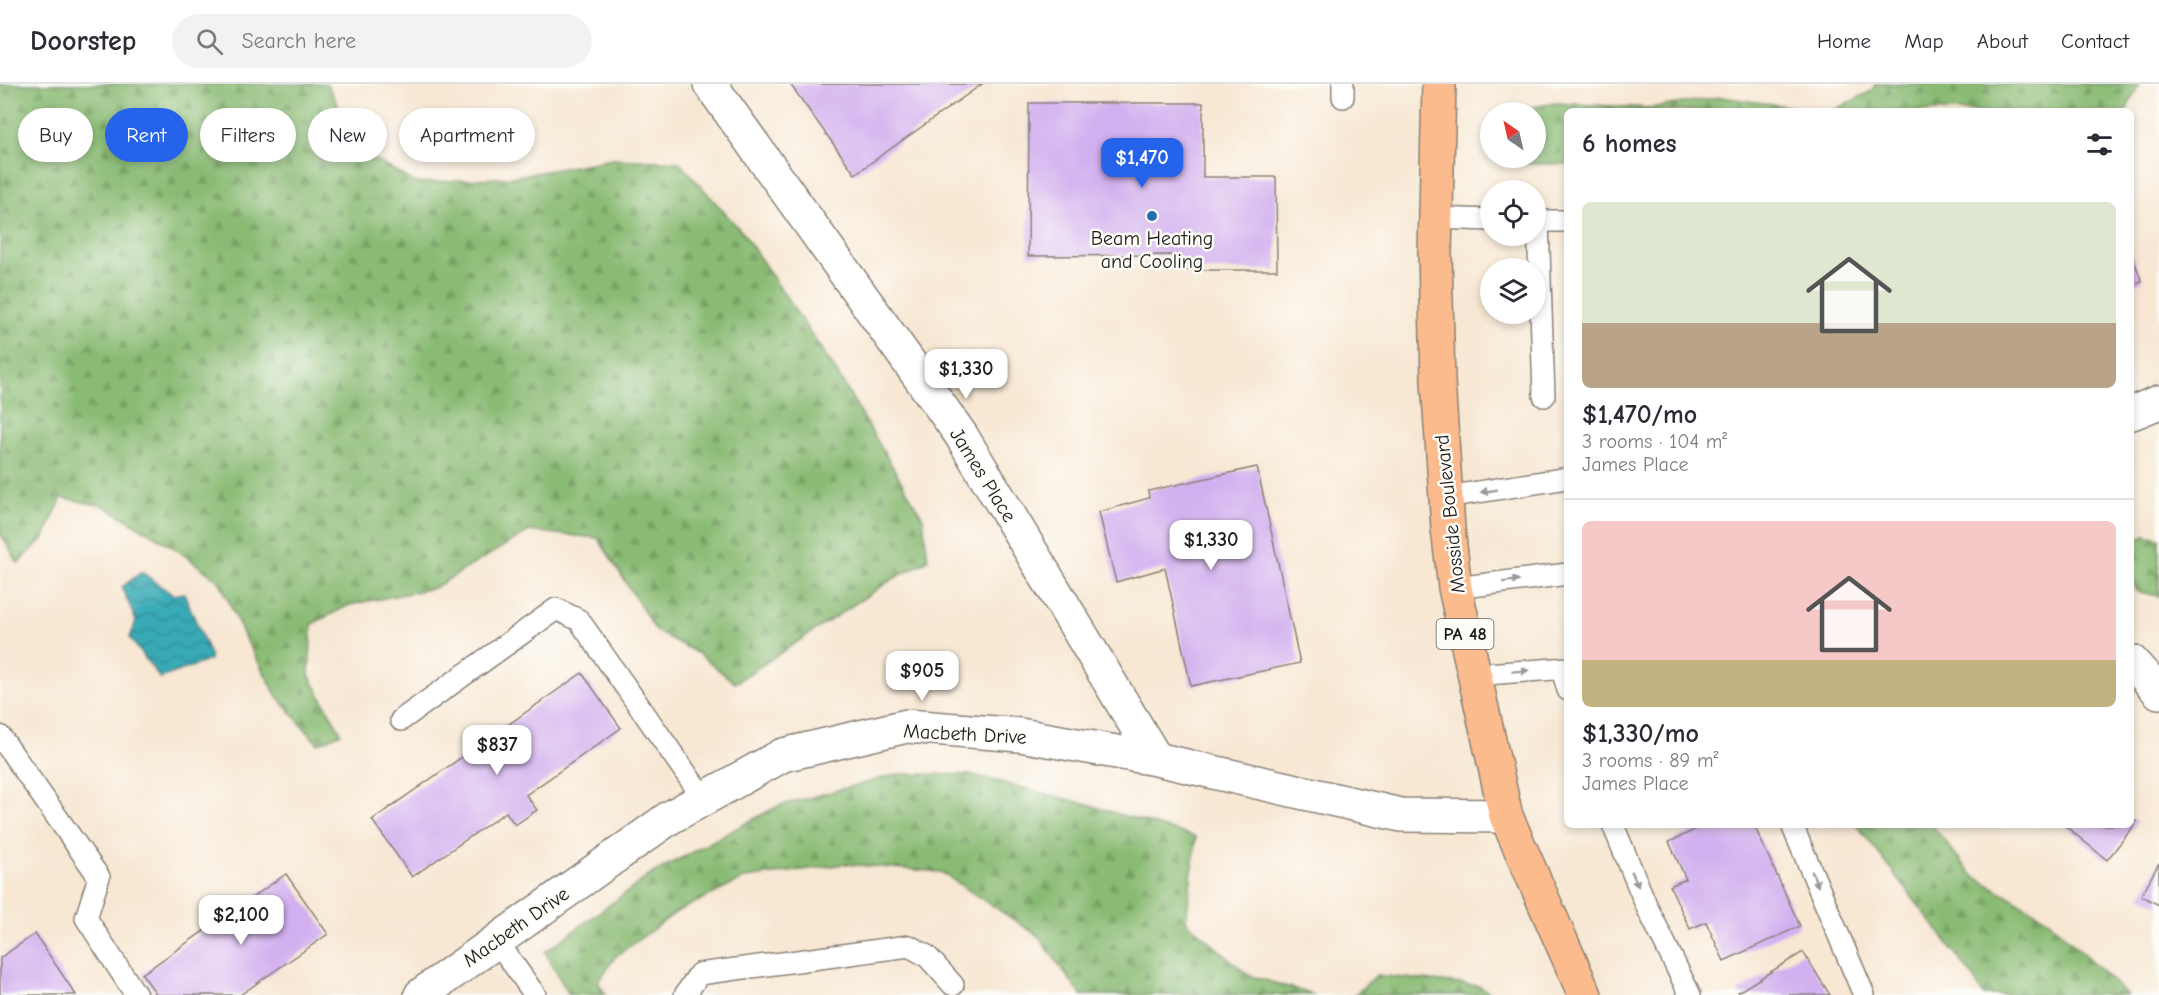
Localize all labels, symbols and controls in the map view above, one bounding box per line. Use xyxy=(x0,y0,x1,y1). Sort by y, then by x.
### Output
search box xyxy=(172,14,592,68)
text: Doorstep xyxy=(30,25,136,57)
icon: search xyxy=(193,25,226,58)
text: Search here xyxy=(241,28,356,54)
text: Home xyxy=(1817,29,1871,53)
text: Map xyxy=(1904,29,1944,53)
text: About xyxy=(1977,29,2028,53)
text: Contact xyxy=(2061,29,2129,53)
north arrow xyxy=(1480,102,1546,168)
map controls xyxy=(1480,102,1546,324)
chip: Buy xyxy=(18,108,93,162)
chip: Rent xyxy=(105,108,188,162)
chip: Filters xyxy=(200,108,296,162)
chip: New xyxy=(308,108,387,162)
chip: Apartment xyxy=(399,108,535,162)
icon: filters xyxy=(2083,128,2116,161)
text: 6 homes xyxy=(1582,129,1677,159)
pin: $1,470 xyxy=(1093,138,1191,189)
text: $1,470 xyxy=(1115,146,1169,169)
button: locate xyxy=(1480,180,1546,246)
marker: Beam Heating and Cooling xyxy=(1145,209,1159,223)
place label: Beam Heating and Cooling xyxy=(1091,227,1213,273)
icon: home xyxy=(1795,241,1903,349)
button: layers xyxy=(1480,258,1546,324)
pin: $1,330 xyxy=(917,349,1015,400)
text: $1,330 xyxy=(939,357,993,380)
text: $1,470/mo xyxy=(1582,400,1697,430)
street label: James Place xyxy=(945,424,1021,526)
text: 3 rooms · 104 m² xyxy=(1582,430,1727,453)
street label: Mosside Boulevard xyxy=(1430,433,1470,595)
text: James Place xyxy=(1582,453,1689,476)
one-way arrow xyxy=(1479,486,1498,495)
pin: $1,330 xyxy=(1162,520,1260,571)
text: $1,330 xyxy=(1184,528,1238,551)
icon: home xyxy=(1795,560,1903,668)
one-way arrow xyxy=(1502,576,1521,586)
road number: PA 48 xyxy=(1436,619,1494,649)
pin: $905 xyxy=(886,651,958,702)
text: $905 xyxy=(900,659,944,682)
one-way arrow xyxy=(1511,667,1530,676)
street label: Macbeth Drive xyxy=(903,719,1027,749)
text: $1,330/mo xyxy=(1582,719,1699,749)
pin: $837 xyxy=(461,725,533,776)
text: $837 xyxy=(476,733,518,756)
text: 3 rooms · 89 m² xyxy=(1582,749,1718,772)
text: James Place xyxy=(1582,772,1689,795)
one-way arrow xyxy=(1631,870,1640,888)
one-way arrow xyxy=(1811,870,1820,888)
street label: Macbeth Drive xyxy=(459,882,573,972)
pin: $2,100 xyxy=(192,895,290,946)
text: $2,100 xyxy=(213,903,269,926)

